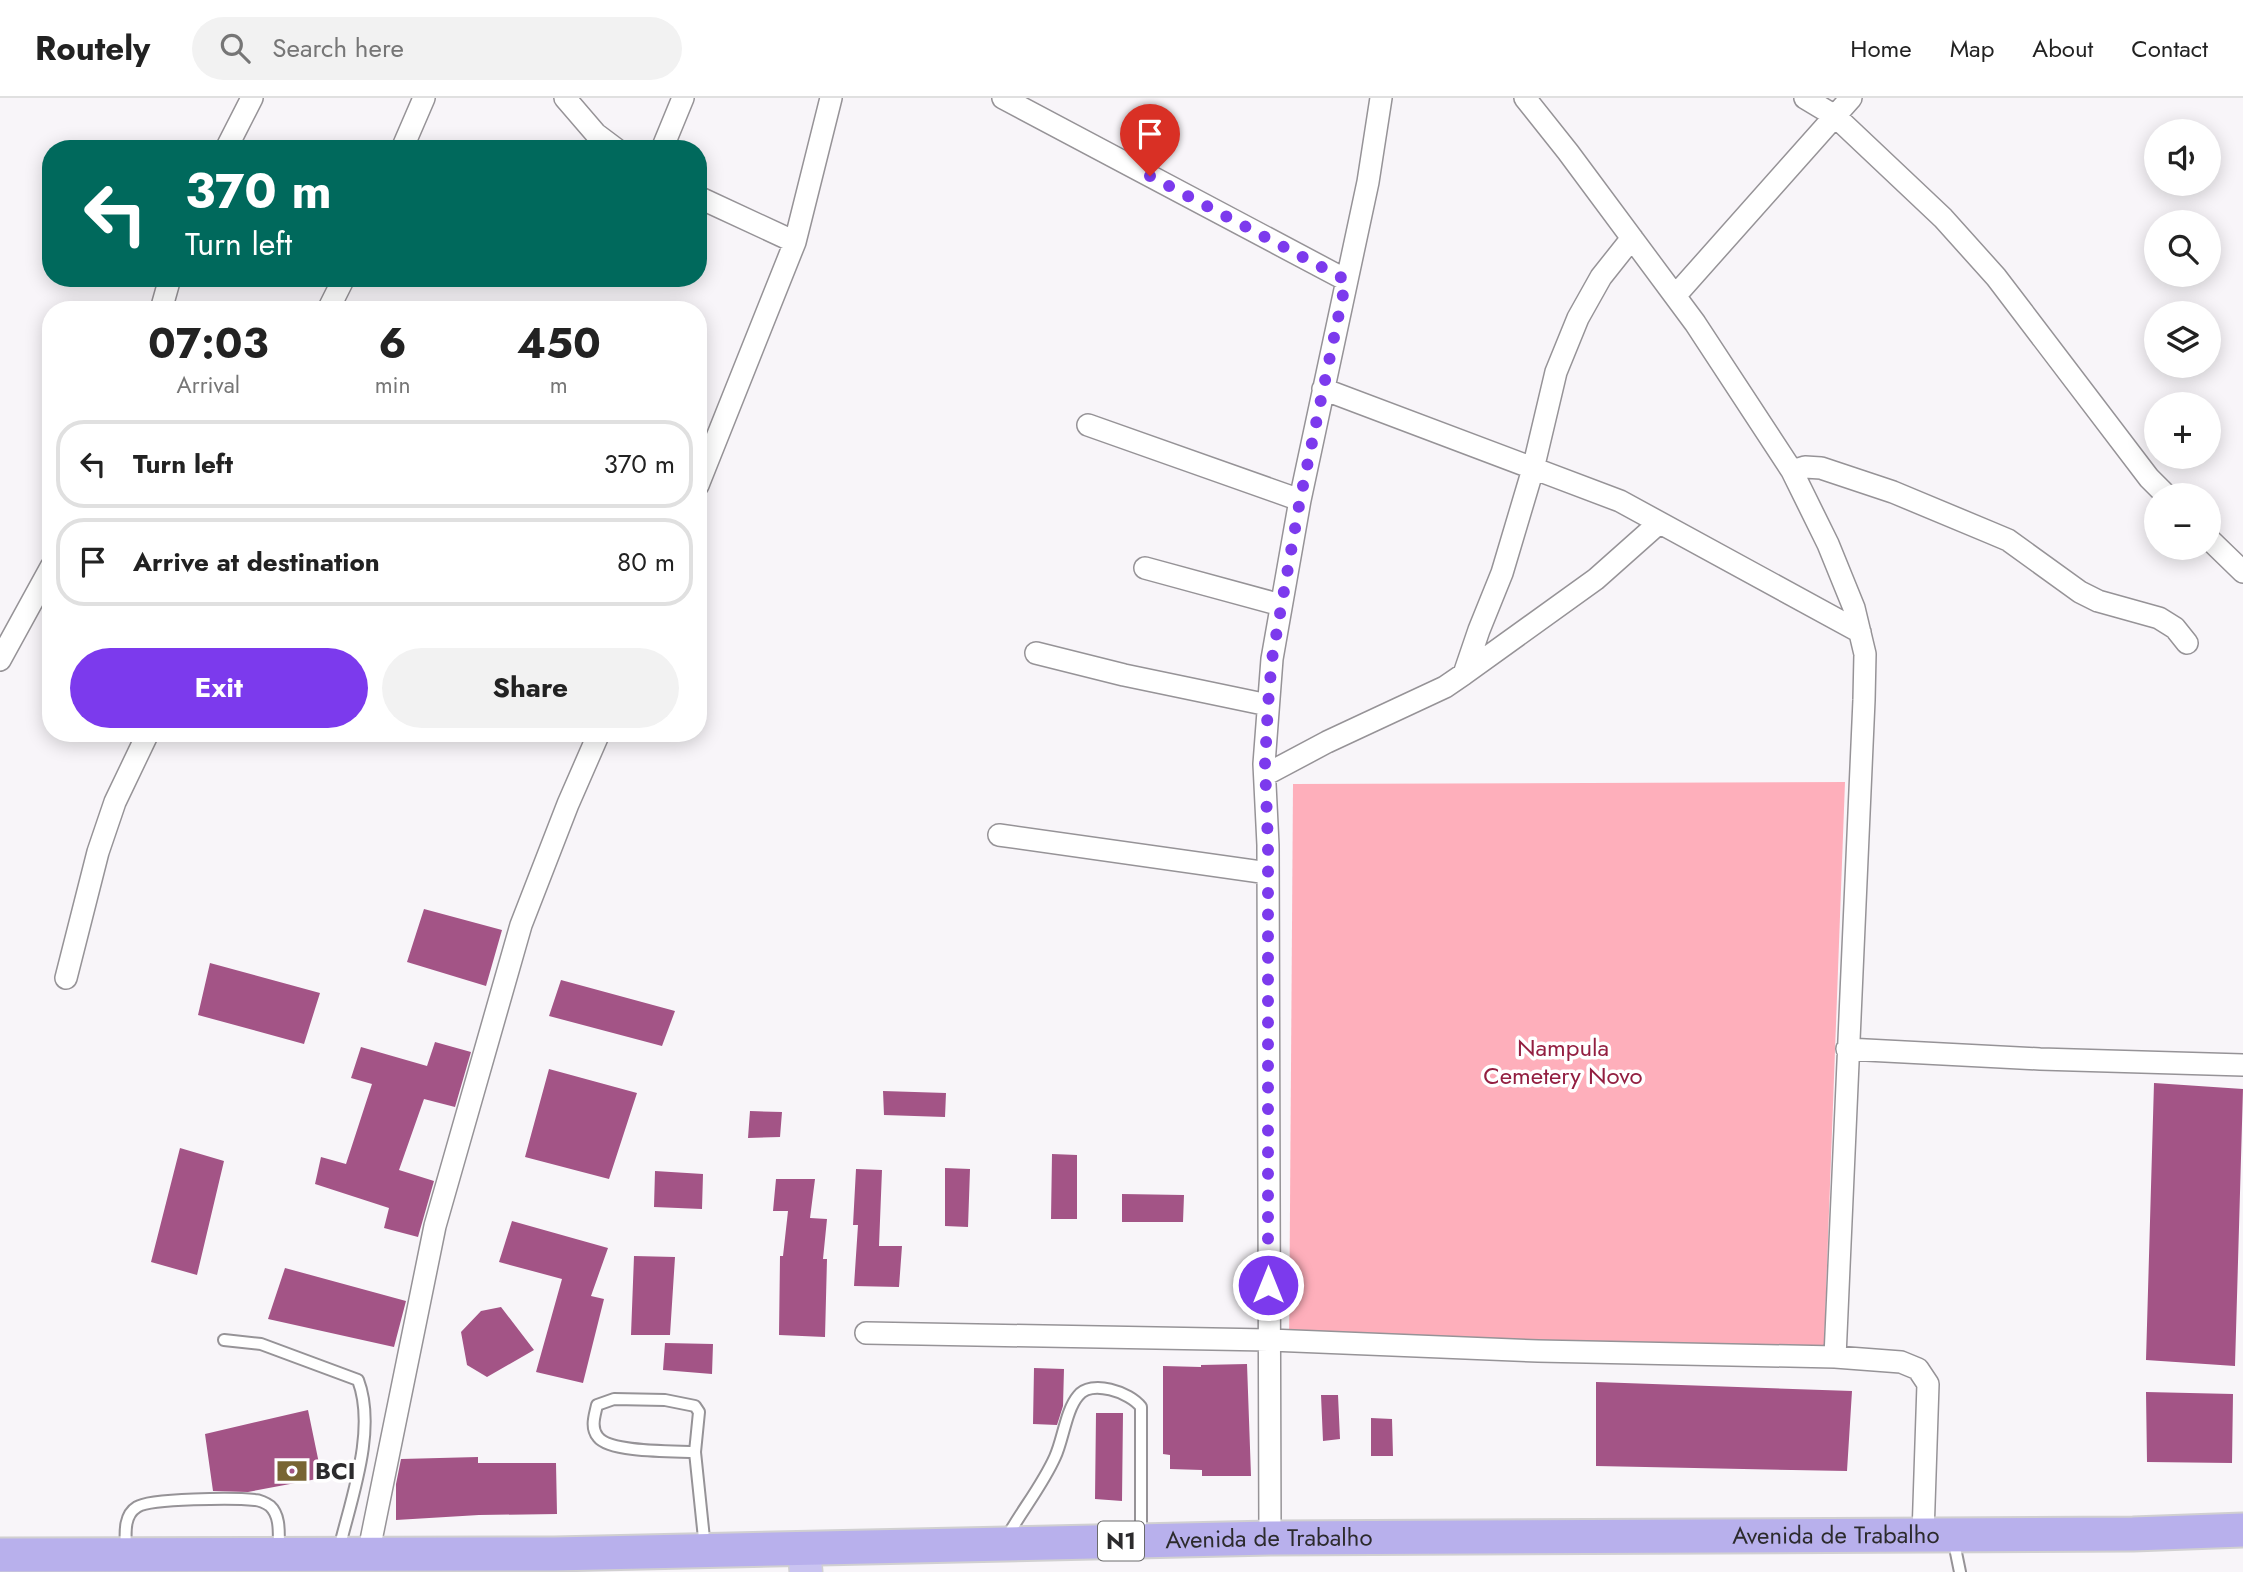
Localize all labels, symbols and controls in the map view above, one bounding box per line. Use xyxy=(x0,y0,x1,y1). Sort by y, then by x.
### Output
search box xyxy=(192,17,682,80)
text: Routely xyxy=(35,25,150,72)
icon: search xyxy=(216,29,254,67)
text: Search here xyxy=(272,29,404,67)
text: Home xyxy=(1850,31,1912,66)
text: Map xyxy=(1950,31,1994,66)
text: About xyxy=(2032,31,2093,66)
text: Contact xyxy=(2131,31,2208,66)
pin xyxy=(1120,104,1180,176)
icon: arrive xyxy=(1131,115,1169,153)
map controls xyxy=(2144,119,2221,560)
button: sound xyxy=(2144,119,2221,196)
text: 370 m xyxy=(185,156,332,226)
icon: left xyxy=(70,168,161,259)
button: search xyxy=(2144,210,2221,287)
text: Turn left xyxy=(185,221,292,267)
button: layers xyxy=(2144,301,2221,378)
text: 07:03 xyxy=(148,313,269,374)
text: 6 xyxy=(379,313,407,374)
text: 450 xyxy=(517,313,601,374)
text: Arrival xyxy=(177,368,240,402)
text: min xyxy=(375,368,411,402)
text: m xyxy=(550,368,568,402)
button: + xyxy=(2144,392,2221,469)
icon: left xyxy=(74,445,112,483)
text: Turn left xyxy=(133,445,233,483)
text: 370 m xyxy=(604,445,675,483)
button: − xyxy=(2144,483,2221,560)
icon: arrive xyxy=(74,543,112,581)
text: Arrive at destination xyxy=(133,543,380,581)
text: 80 m xyxy=(617,543,675,581)
button: Exit xyxy=(70,648,368,728)
button: Share xyxy=(382,648,679,728)
park label: Nampula Cemetery Novo xyxy=(1483,1030,1643,1093)
position arrow xyxy=(1231,1248,1305,1322)
place label: BCI xyxy=(315,1453,355,1488)
bank icon: BCI xyxy=(275,1454,309,1488)
street label: Avenida de Trabalho xyxy=(1732,1517,1940,1553)
street label: Avenida de Trabalho xyxy=(1165,1520,1373,1557)
road number: N1 xyxy=(1098,1522,1144,1560)

